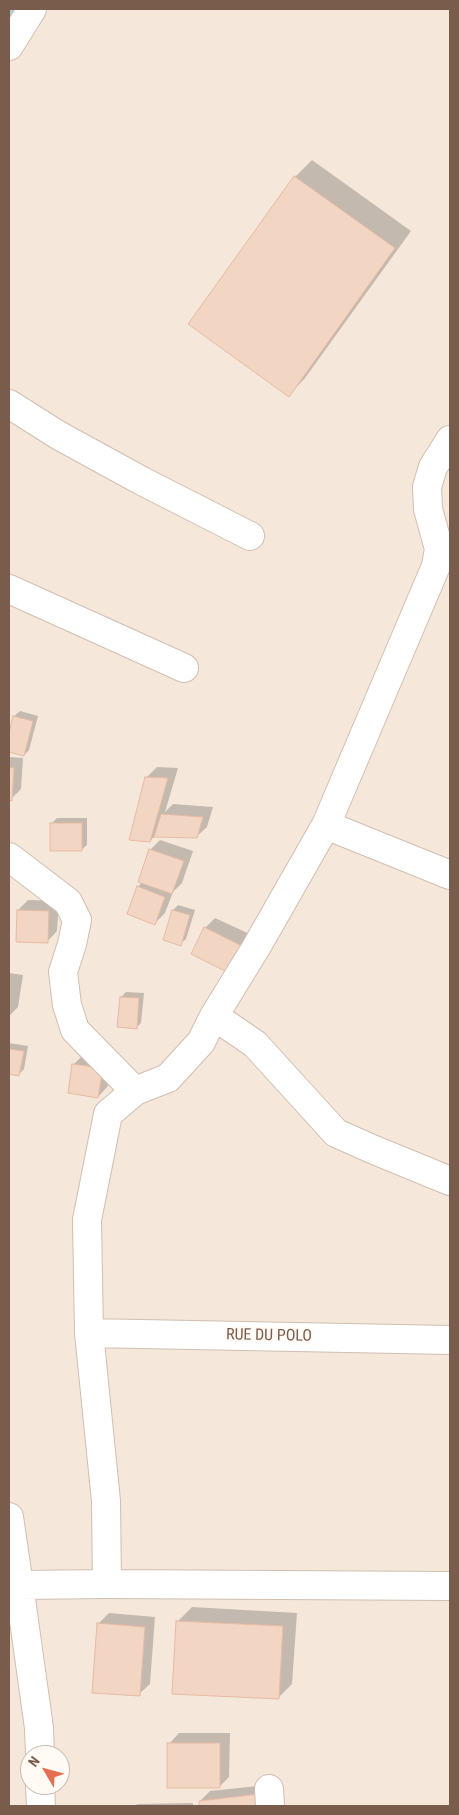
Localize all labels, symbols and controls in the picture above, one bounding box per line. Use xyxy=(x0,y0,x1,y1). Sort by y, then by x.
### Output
street label: RUE DU POLO xyxy=(226,1326,312,1346)
north arrow xyxy=(20,1745,70,1795)
text: N xyxy=(25,1753,43,1770)

